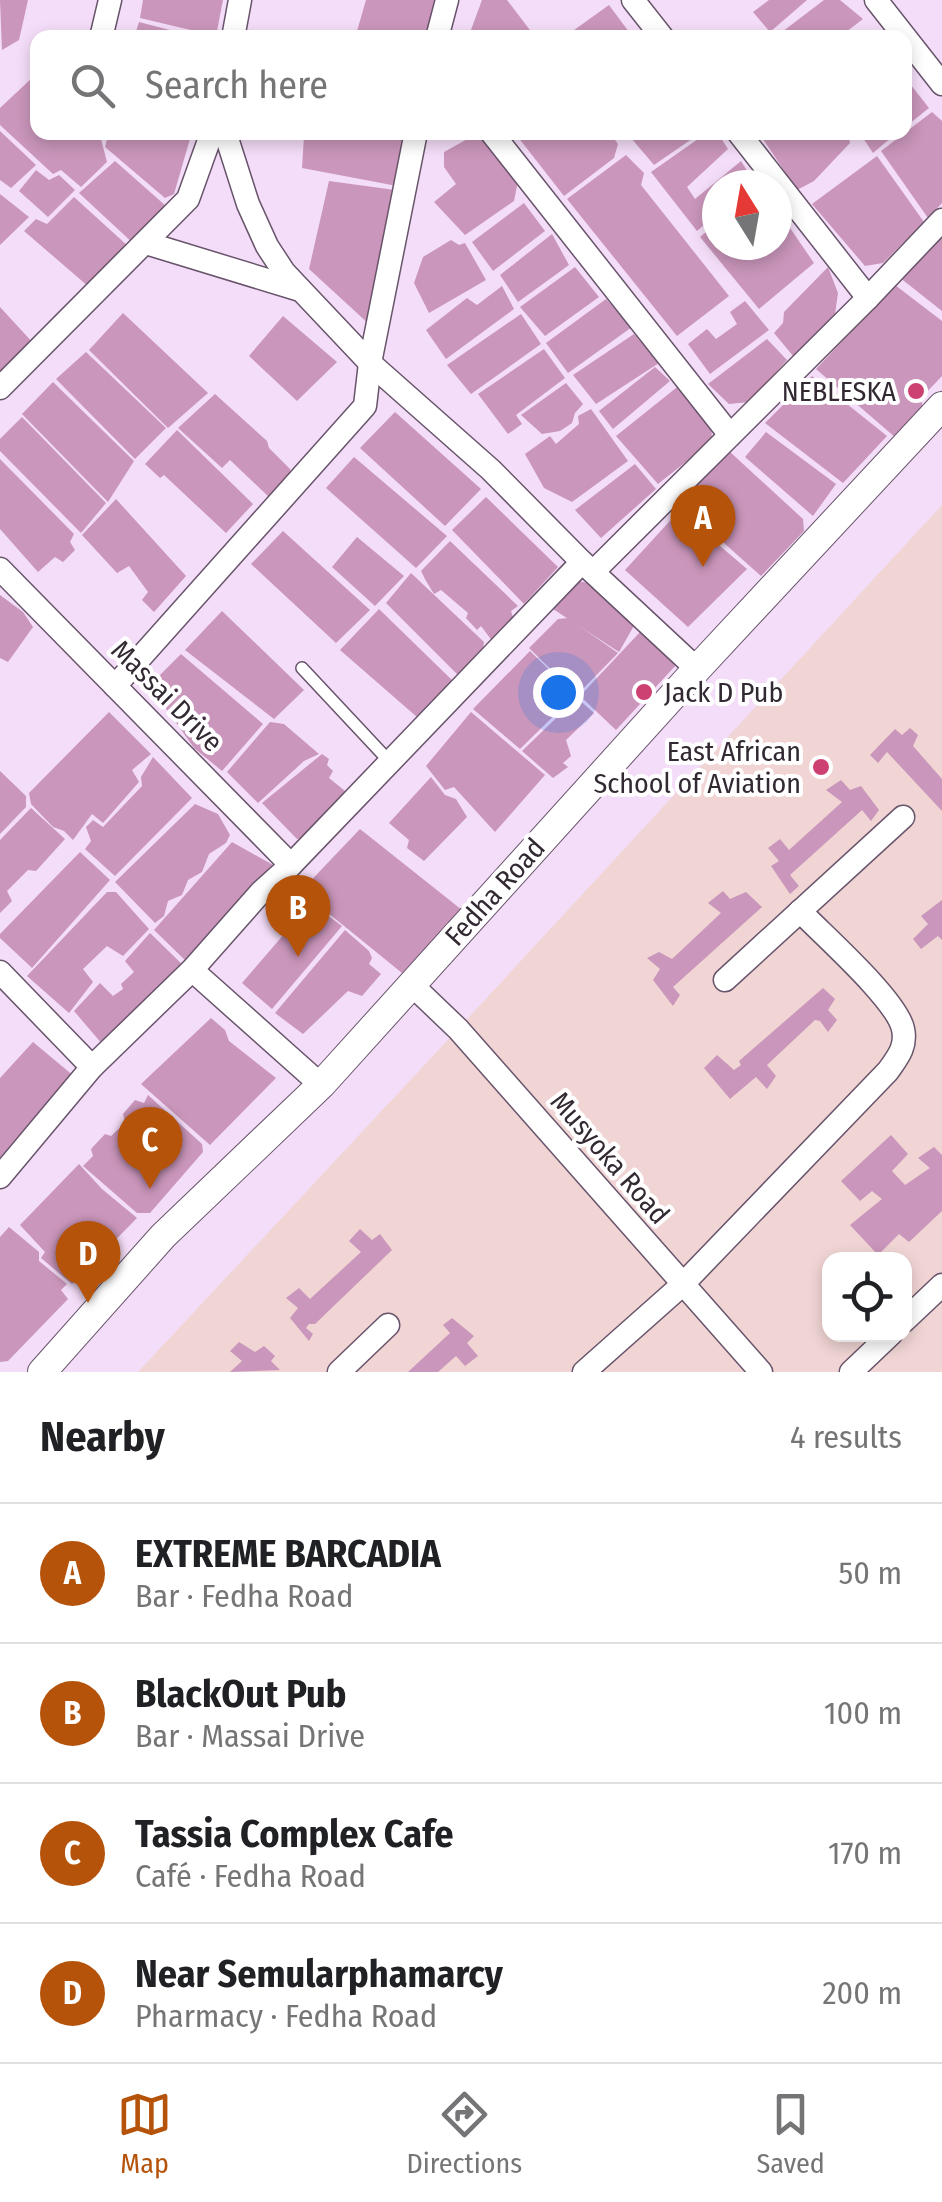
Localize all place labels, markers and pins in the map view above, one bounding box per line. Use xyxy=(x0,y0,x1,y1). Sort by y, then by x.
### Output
place label: NEBLESKA xyxy=(782,375,896,408)
marker: NEBLESKA xyxy=(905,380,927,402)
pin: A xyxy=(670,484,736,567)
place label: Jack D Pub xyxy=(664,676,783,709)
marker: Jack D Pub xyxy=(633,681,655,703)
place label: East African School of Aviation xyxy=(593,735,801,800)
marker: East African School of Aviation xyxy=(810,756,832,778)
pin: B xyxy=(266,874,330,957)
pin: C xyxy=(118,1106,182,1189)
pin: D xyxy=(56,1220,120,1303)

